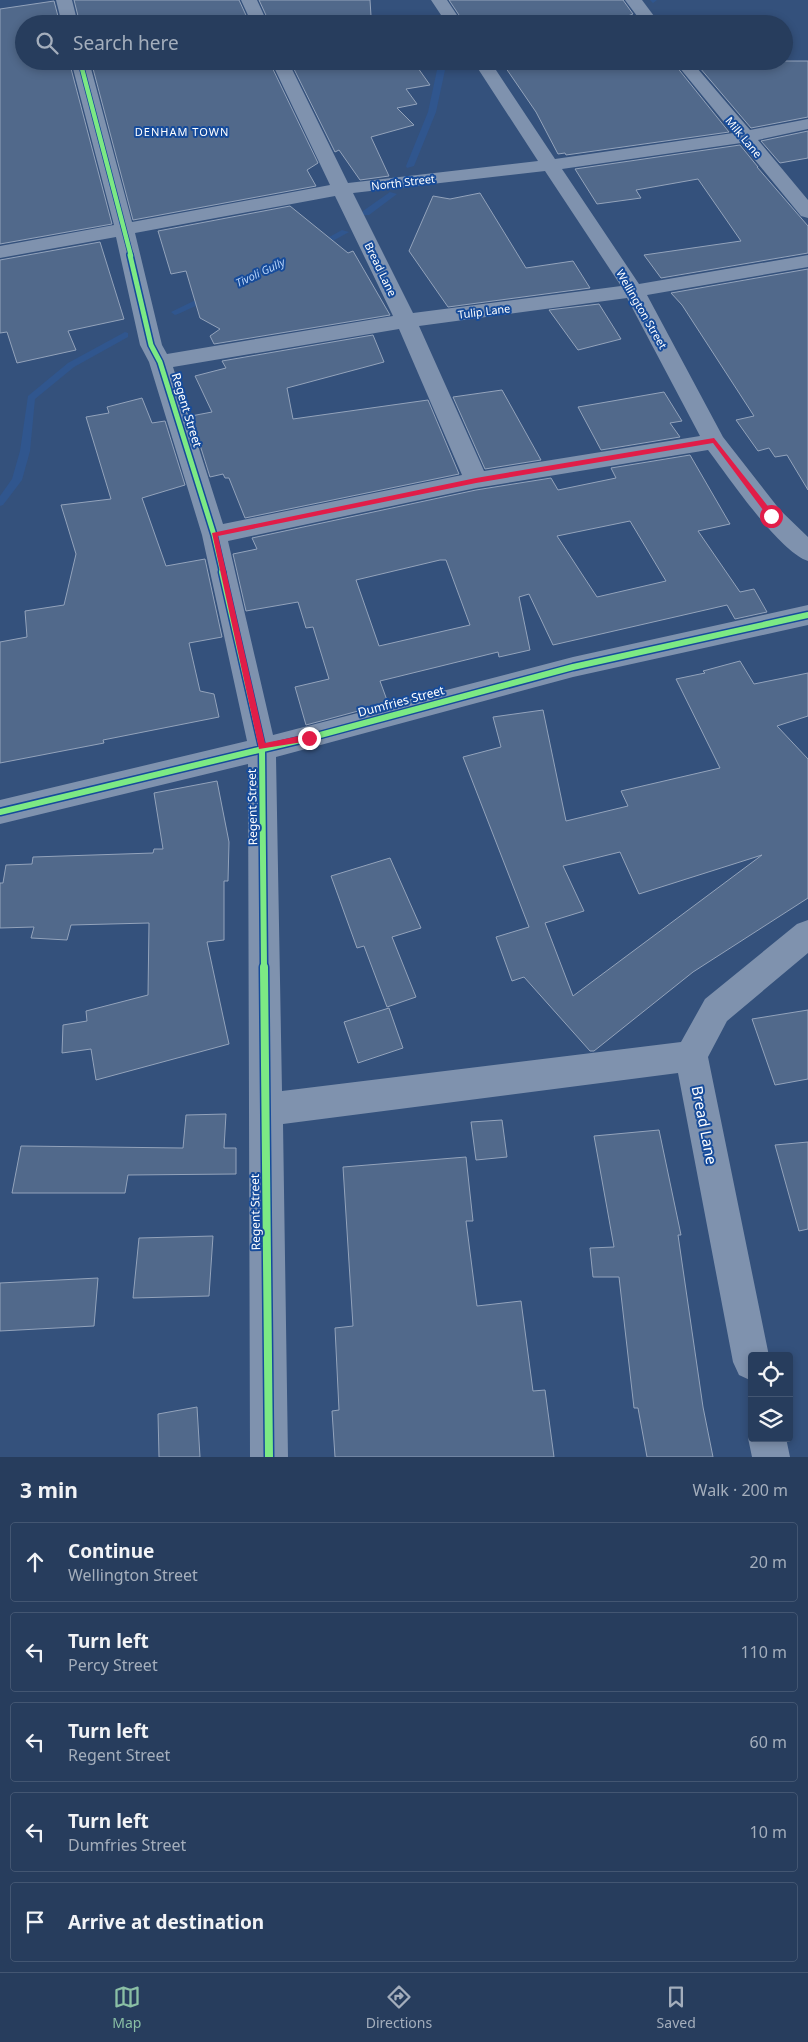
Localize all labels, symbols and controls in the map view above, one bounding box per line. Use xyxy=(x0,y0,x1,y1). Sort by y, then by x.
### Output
search box xyxy=(15,15,793,70)
icon: search xyxy=(33,29,61,57)
text: Search here xyxy=(73,30,179,56)
street label: Milk Lane xyxy=(722,113,766,161)
district label: DENHAM TOWN xyxy=(135,124,229,139)
street label: North Street xyxy=(370,171,436,193)
street label: Bread Lane xyxy=(361,239,401,299)
water label: Tivoli Gully xyxy=(233,254,288,290)
street label: Wellington Street xyxy=(613,267,671,351)
street label: Tulip Lane xyxy=(457,300,511,322)
street label: Regent Street xyxy=(168,371,207,450)
route start xyxy=(760,505,783,528)
street label: Dumfries Street xyxy=(356,681,447,721)
route end xyxy=(298,727,321,750)
street label: Regent Street xyxy=(243,768,261,846)
street label: Bread Lane xyxy=(688,1084,722,1166)
street label: Regent Street xyxy=(246,1173,264,1251)
map controls xyxy=(748,1352,793,1442)
button: locate xyxy=(748,1352,793,1397)
button: layers xyxy=(748,1397,793,1442)
text: 3 min xyxy=(20,1476,78,1504)
text: Walk · 200 m xyxy=(693,1479,788,1501)
text: Continue xyxy=(68,1538,154,1564)
icon: ahead xyxy=(21,1548,49,1576)
text: 20 m xyxy=(750,1551,787,1573)
text: Wellington Street xyxy=(68,1564,198,1586)
text: Turn left xyxy=(68,1628,149,1654)
icon: left xyxy=(21,1638,49,1666)
text: 110 m xyxy=(740,1641,787,1663)
text: Percy Street xyxy=(68,1654,158,1676)
text: Turn left xyxy=(68,1718,149,1744)
icon: left xyxy=(21,1728,49,1756)
text: 60 m xyxy=(750,1731,787,1753)
text: Regent Street xyxy=(68,1744,170,1766)
text: Turn left xyxy=(68,1808,149,1834)
icon: left xyxy=(21,1818,49,1846)
text: 10 m xyxy=(750,1821,787,1843)
text: Dumfries Street xyxy=(68,1834,186,1856)
icon: arrive xyxy=(21,1908,49,1936)
text: Arrive at destination xyxy=(68,1909,264,1935)
tab: Map xyxy=(112,1983,141,2032)
tab: Directions xyxy=(366,1983,432,2032)
tab: Saved xyxy=(657,1983,696,2032)

